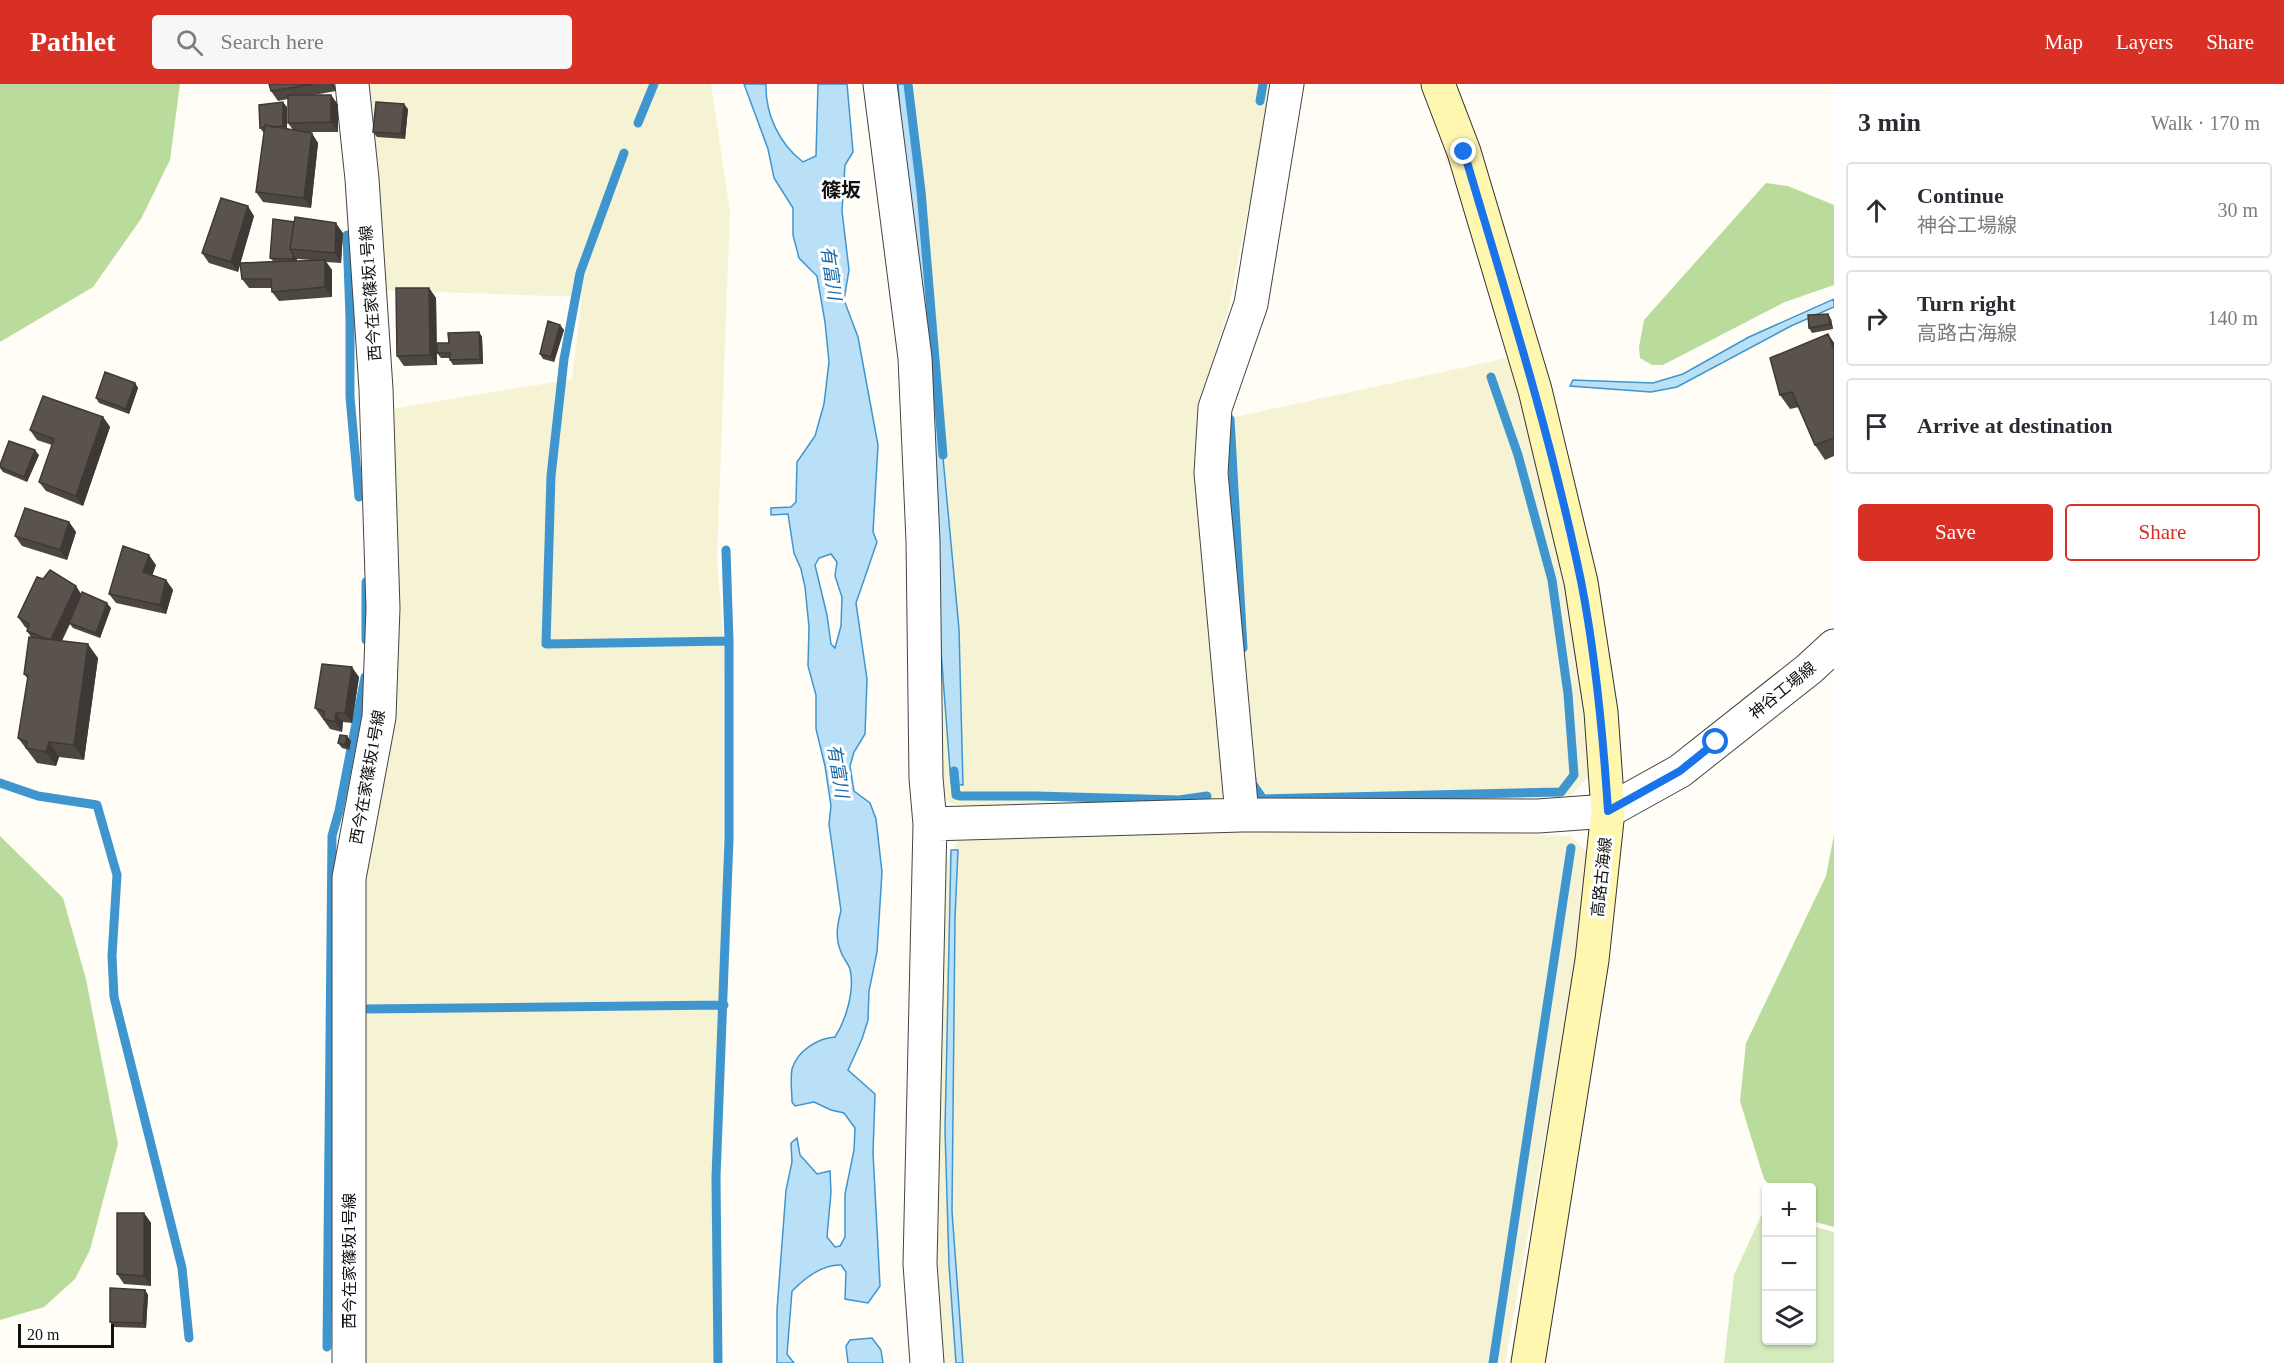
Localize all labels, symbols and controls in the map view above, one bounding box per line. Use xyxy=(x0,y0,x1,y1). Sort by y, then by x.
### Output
search box xyxy=(152,15,572,69)
text: Pathlet xyxy=(30,26,116,57)
icon: search xyxy=(173,26,206,59)
text: Search here xyxy=(221,29,324,54)
text: Map xyxy=(2045,30,2083,54)
text: Layers xyxy=(2116,30,2173,54)
text: Share xyxy=(2206,30,2254,54)
text: 3 min xyxy=(1858,108,1921,137)
text: Walk · 170 m xyxy=(2151,112,2260,134)
route end xyxy=(1450,138,1476,164)
district label: 篠坂 xyxy=(821,179,861,201)
text: Continue xyxy=(1917,183,2004,208)
icon: ahead xyxy=(1860,194,1893,227)
text: 30 m xyxy=(2217,199,2258,221)
text: 神谷工場線 xyxy=(1917,214,2017,236)
street label: 西今在家篠坂1号線 xyxy=(357,225,384,361)
water label: 有富川 xyxy=(817,245,845,303)
text: Turn right xyxy=(1917,291,2016,316)
icon: right xyxy=(1860,302,1893,335)
text: 140 m xyxy=(2207,307,2258,329)
text: 高路古海線 xyxy=(1917,322,2017,344)
icon: arrive xyxy=(1860,410,1893,443)
text: Arrive at destination xyxy=(1917,413,2113,438)
button: Save xyxy=(1858,504,2053,561)
button: Share xyxy=(2065,504,2260,561)
street label: 神谷工場線 xyxy=(1746,659,1819,722)
street label: 西今在家篠坂1号線 xyxy=(347,709,388,846)
route start xyxy=(1702,728,1728,754)
water label: 有富川 xyxy=(824,743,852,801)
street label: 高路古海線 xyxy=(1589,836,1614,918)
map controls xyxy=(1762,1183,1816,1345)
button: + xyxy=(1762,1183,1816,1237)
street label: 西今在家篠坂1号線 xyxy=(341,1193,358,1329)
button: − xyxy=(1762,1237,1816,1291)
button: layers xyxy=(1762,1291,1816,1345)
scale bar xyxy=(18,1321,114,1348)
text: 20 m xyxy=(27,1326,59,1343)

